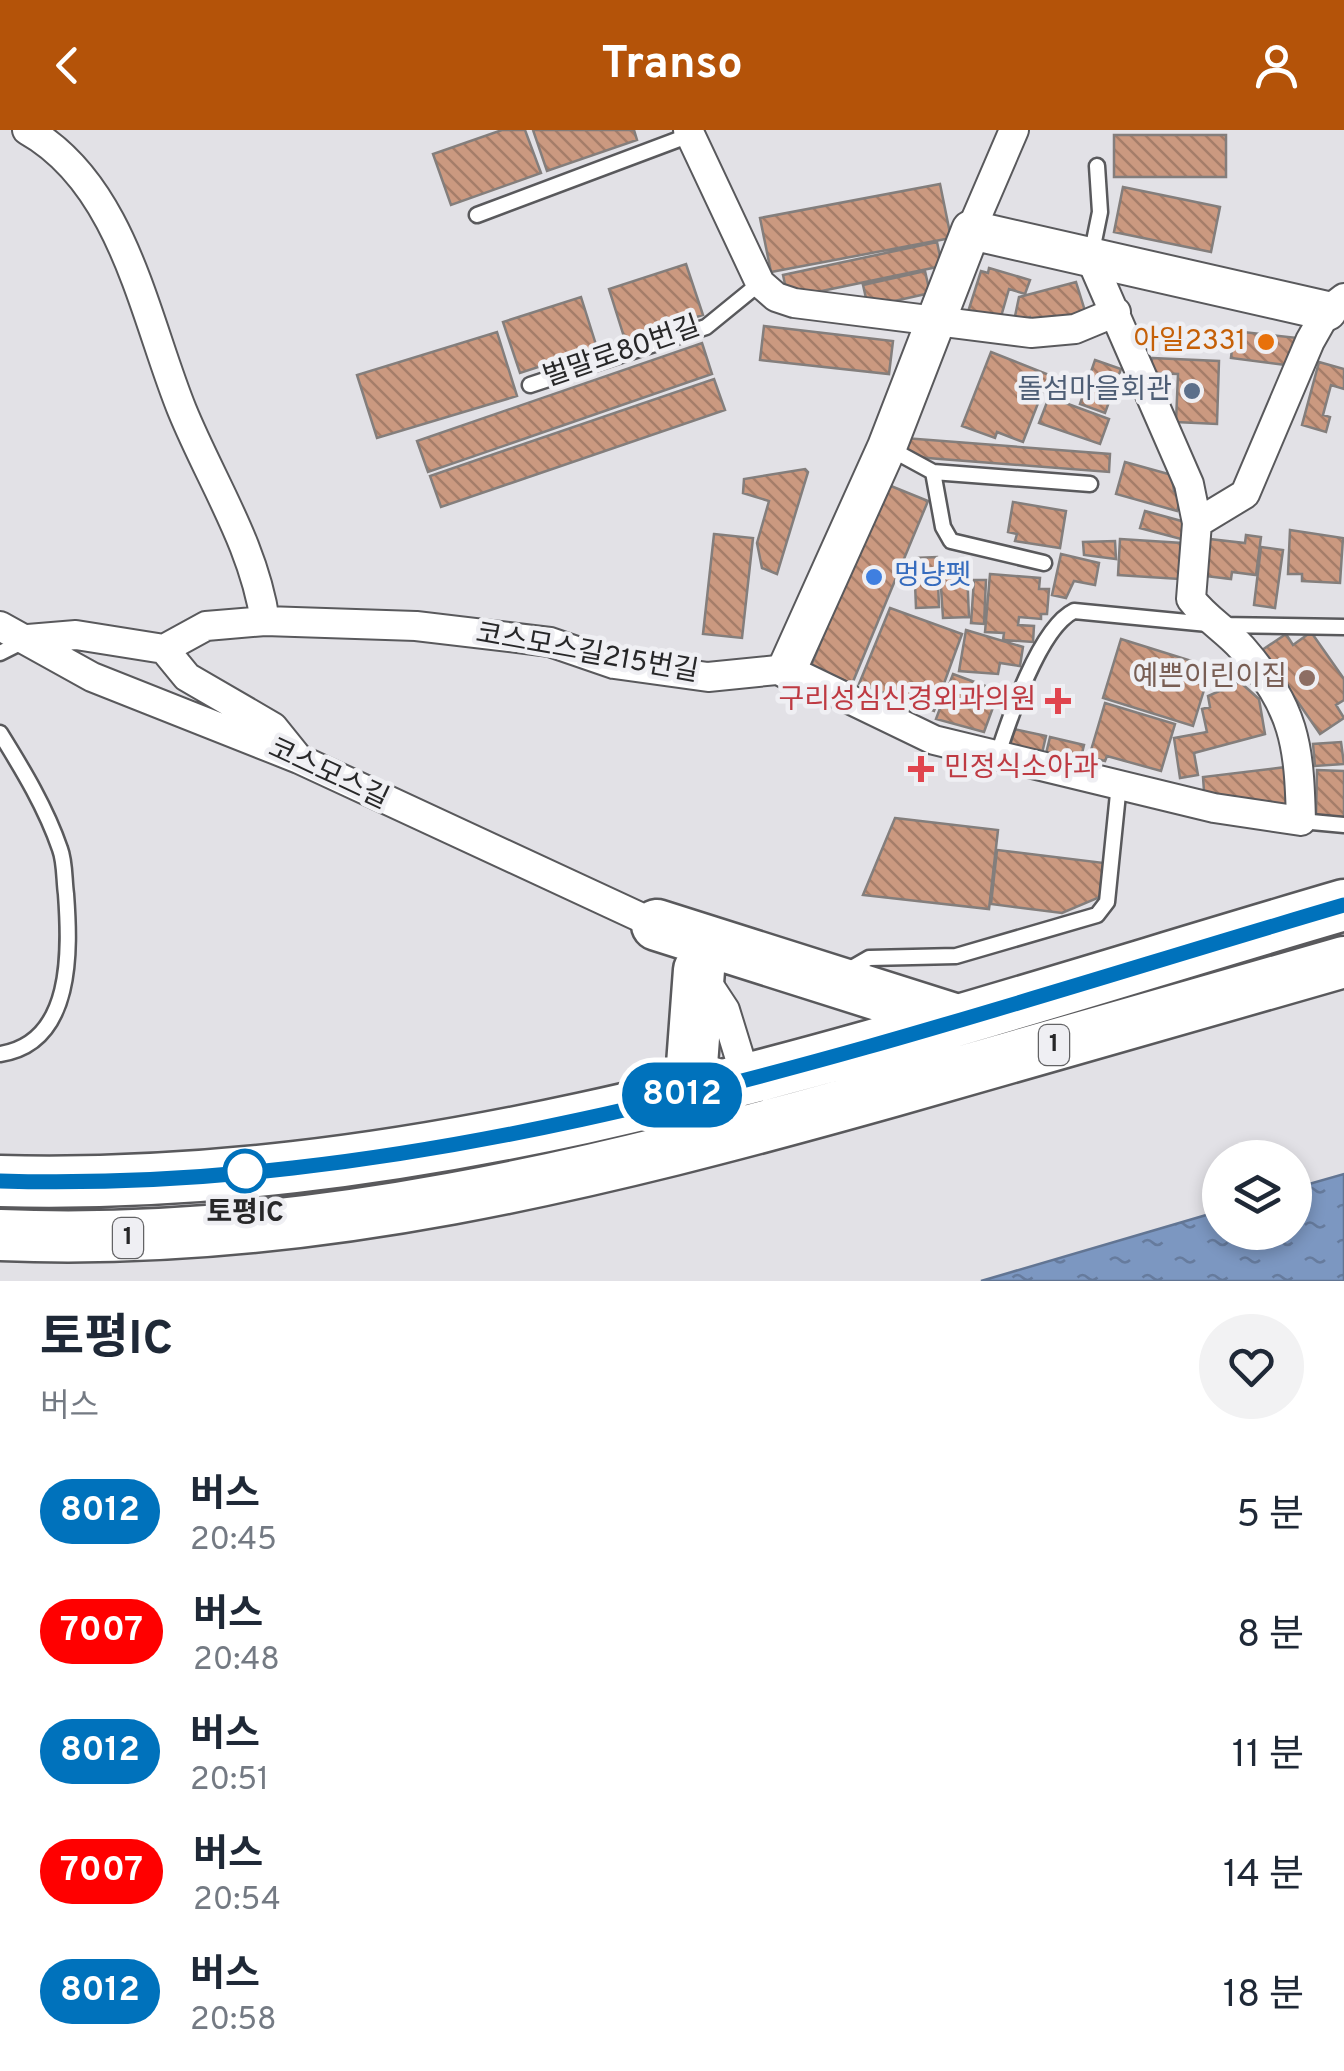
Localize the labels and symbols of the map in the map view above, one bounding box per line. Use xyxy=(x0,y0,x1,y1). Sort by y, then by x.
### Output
street label: 벌말로80번길 xyxy=(539,309,705,397)
place label: 아일2331 xyxy=(1133,324,1246,360)
marker: 아일2331 xyxy=(1255,331,1277,353)
place label: 돌섬마을회관 xyxy=(1017,373,1172,409)
marker: 돌섬마을회관 xyxy=(1181,380,1203,402)
place label: 멍냥펫 xyxy=(894,559,971,595)
marker: 멍냥펫 xyxy=(863,566,885,588)
street label: 코스모스길215번길 xyxy=(473,617,701,691)
place label: 예쁜이린이집 xyxy=(1132,660,1287,696)
marker: 예쁜이린이집 xyxy=(1296,667,1318,689)
place label: 구리성심신경외과의원 xyxy=(778,683,1036,719)
marker: 구리성심신경외과의원 xyxy=(1045,688,1071,714)
street label: 코스모스길 xyxy=(262,731,394,819)
place label: 민정식소아과 xyxy=(944,751,1099,787)
marker: 민정식소아과 xyxy=(908,756,934,782)
road number: 1 xyxy=(1039,1025,1069,1065)
line badge: 8012 xyxy=(612,1062,752,1128)
marker: 토평IC xyxy=(224,1150,266,1192)
place label: 토평IC xyxy=(206,1196,284,1232)
road number: 1 xyxy=(113,1218,143,1258)

